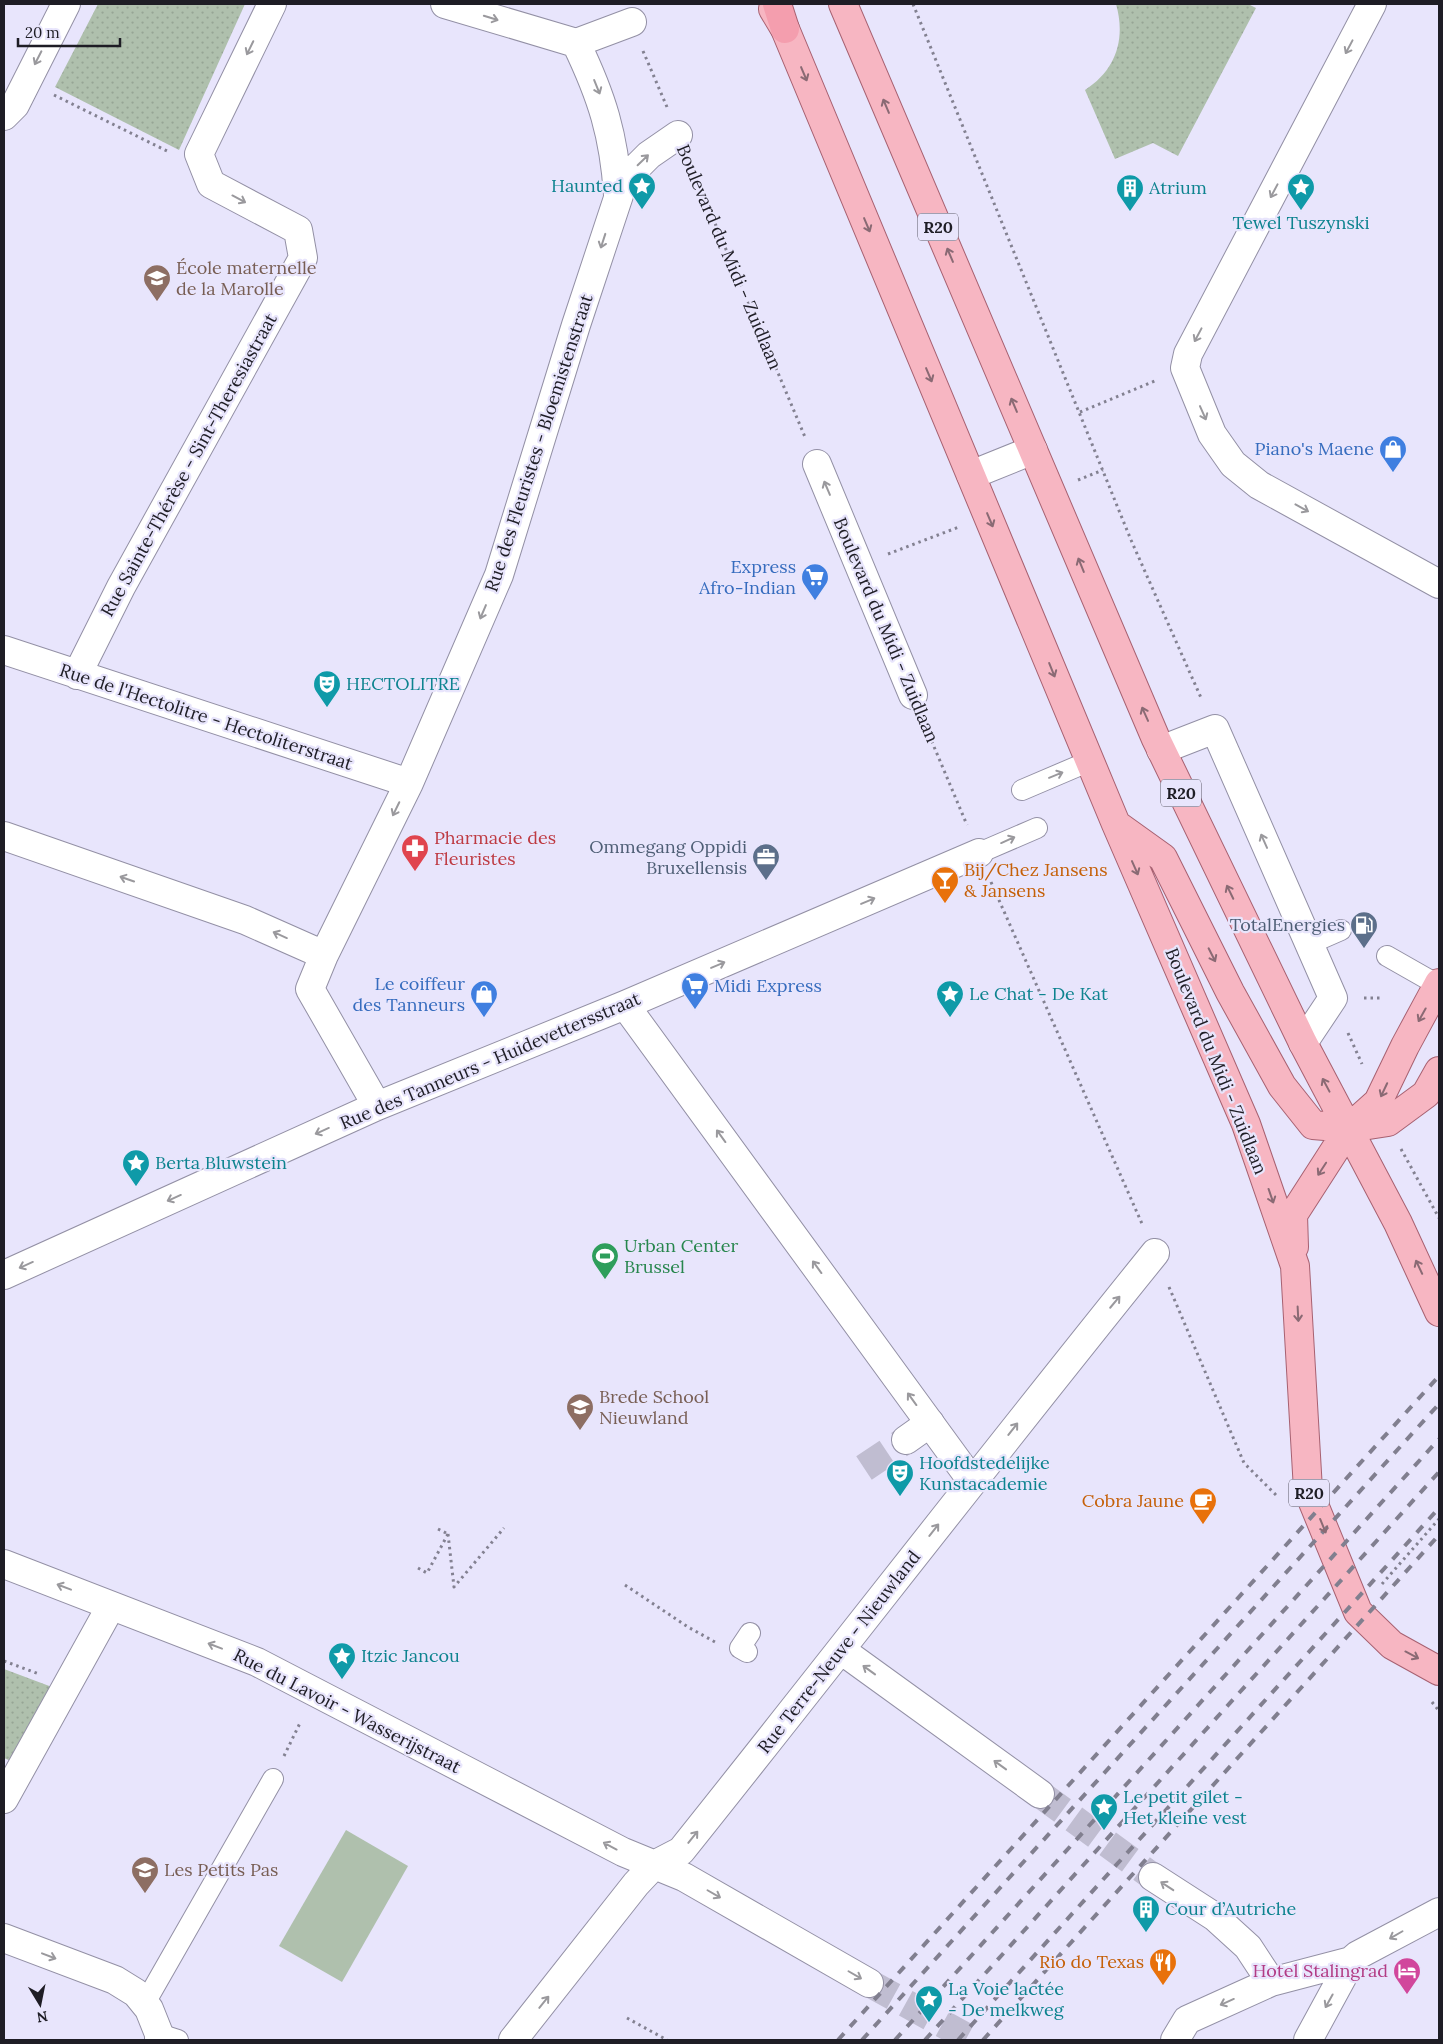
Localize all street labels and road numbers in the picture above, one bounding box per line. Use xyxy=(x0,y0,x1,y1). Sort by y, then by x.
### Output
street label: Boulevard du Midi - Zuidlaan xyxy=(672,141,787,373)
road number: R20 xyxy=(918,213,958,240)
street label: Rue des Fleuristes - Bloemistenstraat xyxy=(479,291,598,595)
street label: Rue Sainte-Thérèse - Sint-Theresiastraat xyxy=(95,309,282,620)
street label: Boulevard du Midi - Zuidlaan xyxy=(829,514,944,746)
street label: Rue de l'Hectolitre - Hectoliterstraat xyxy=(57,658,356,775)
road number: R20 xyxy=(1161,780,1201,806)
street label: Boulevard du Midi - Zuidlaan xyxy=(1160,944,1273,1177)
street label: Rue des Tanneurs - Huidevettersstraat xyxy=(336,987,644,1134)
road number: R20 xyxy=(1289,1480,1329,1506)
street label: Rue Terre-Neuve - Nieuwland xyxy=(752,1545,925,1758)
street label: Rue du Lavoir - Wasserijstraat xyxy=(230,1643,465,1778)

